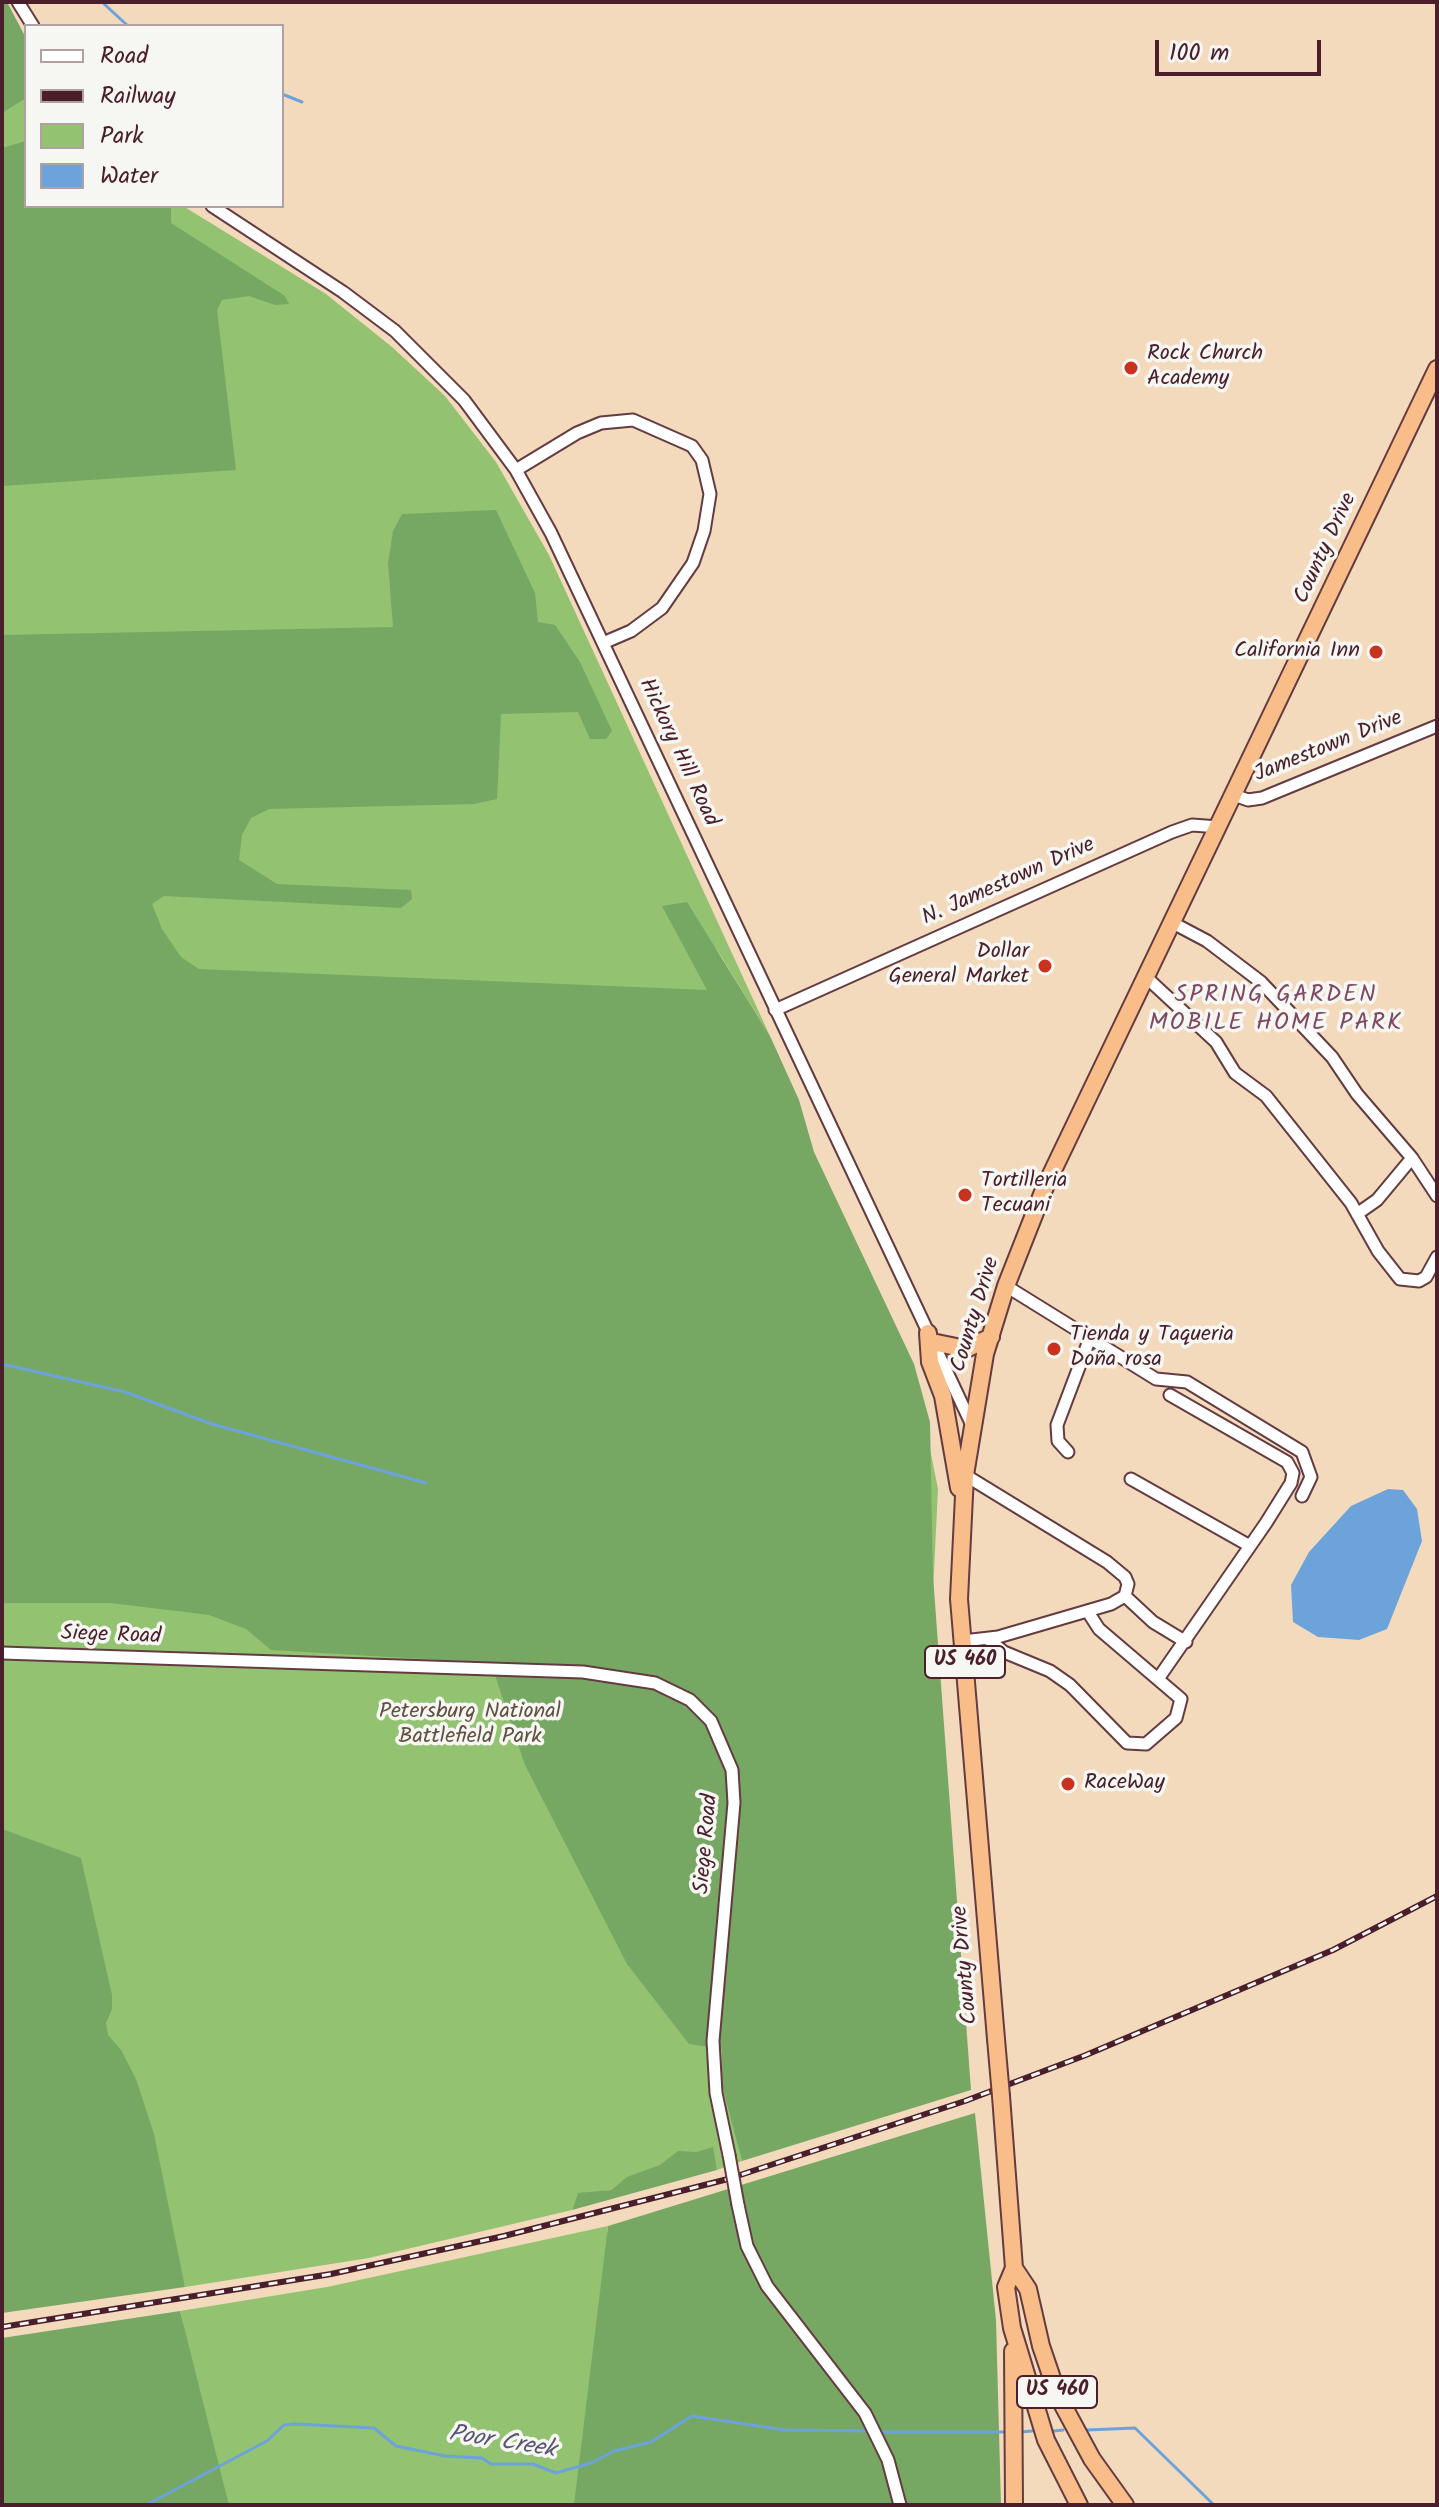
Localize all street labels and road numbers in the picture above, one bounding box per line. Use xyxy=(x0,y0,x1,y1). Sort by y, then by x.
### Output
street label: County Drive xyxy=(1290,489,1364,609)
street label: Hickory Hill Road xyxy=(631,675,723,831)
street label: Jamestown Drive xyxy=(1251,706,1407,790)
street label: N. Jamestown Drive xyxy=(919,833,1099,933)
street label: County Drive xyxy=(947,1254,1007,1376)
street label: Siege Road xyxy=(61,1622,161,1652)
road number: US 460 xyxy=(925,1646,1005,1678)
street label: Siege Road xyxy=(690,1793,726,1895)
street label: County Drive xyxy=(949,1905,985,2025)
road number: US 460 xyxy=(1017,2376,1097,2408)

